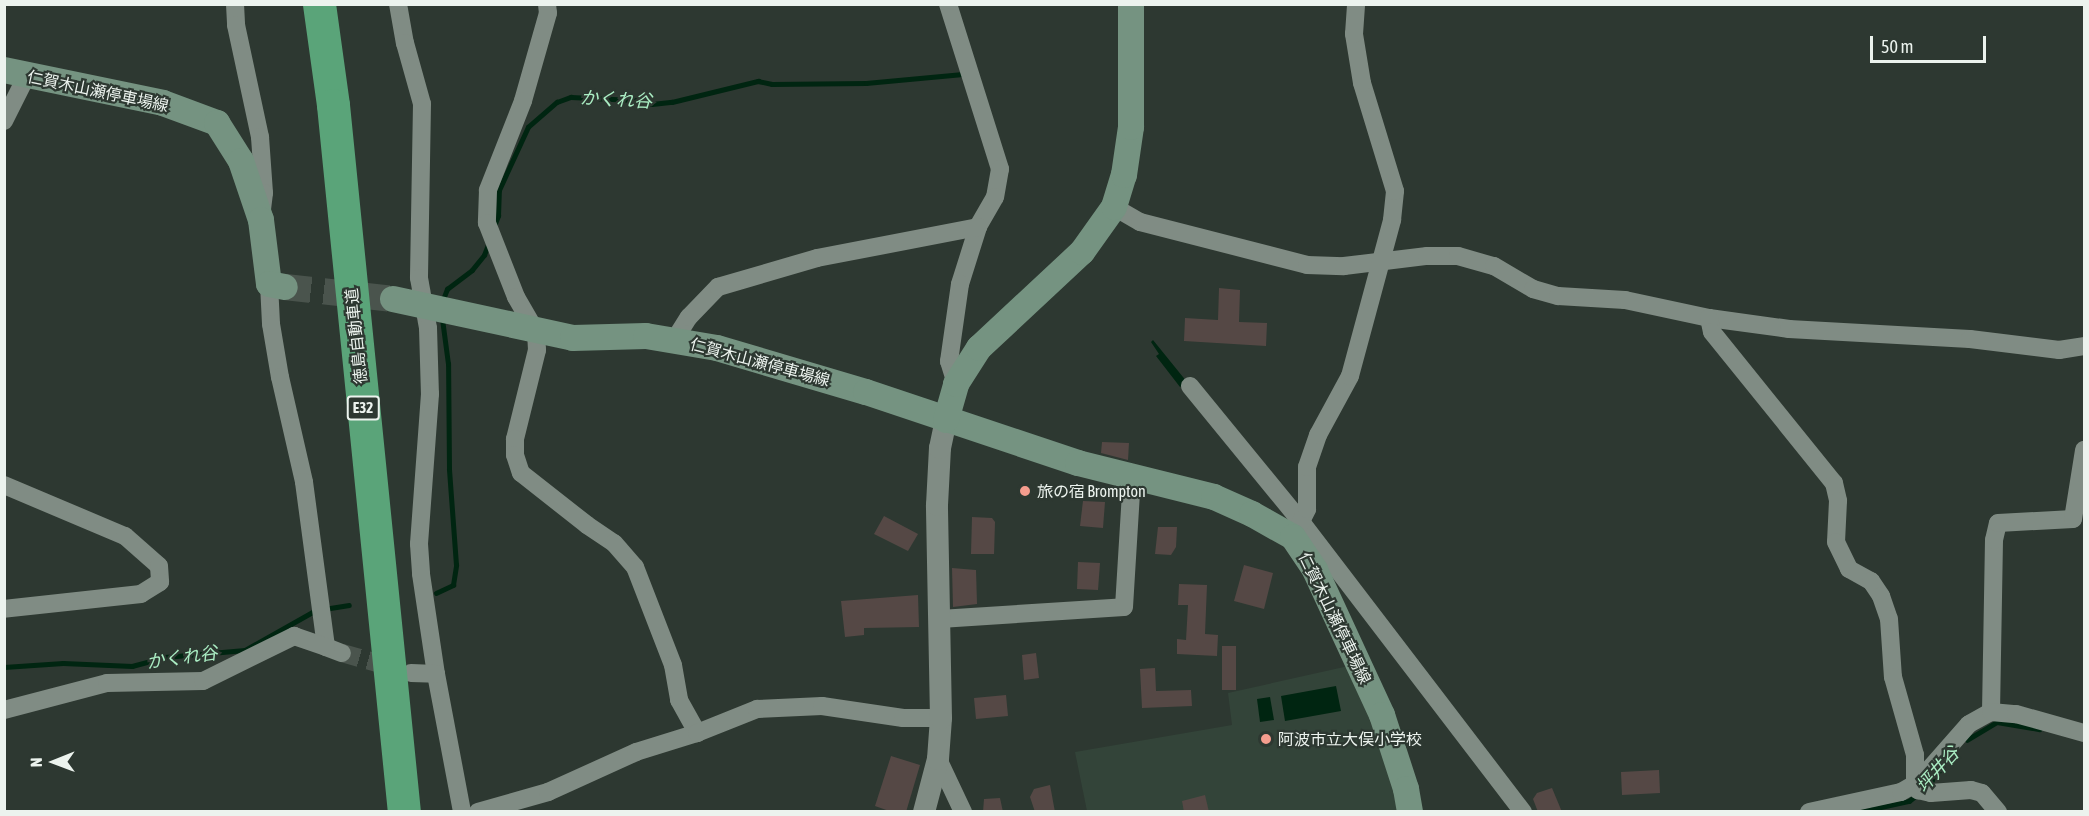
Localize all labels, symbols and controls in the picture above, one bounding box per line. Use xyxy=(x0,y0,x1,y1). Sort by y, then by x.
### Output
scale bar xyxy=(1873,24,1988,62)
text: 50 m xyxy=(1881,36,1913,57)
street label: 仁賀木山瀬停車場線 xyxy=(26,67,170,115)
water label: かくれ谷 xyxy=(579,87,653,113)
street label: 徳島自動車道 xyxy=(341,287,371,385)
street label: 仁賀木山瀬停車場線 xyxy=(688,334,832,390)
road number: E32 xyxy=(346,396,380,420)
place label: 旅の宿 Brompton xyxy=(1037,481,1146,501)
marker: 旅の宿 Brompton xyxy=(1018,484,1032,498)
street label: 仁賀木山瀬停車場線 xyxy=(1295,549,1375,687)
water label: かくれ谷 xyxy=(145,642,219,674)
place label: 阿波市立大俣小学校 xyxy=(1278,729,1422,749)
north arrow xyxy=(24,732,84,792)
marker: 阿波市立大俣小学校 xyxy=(1259,732,1273,746)
water label: 坪井谷 xyxy=(1912,743,1964,797)
text: N xyxy=(27,757,45,767)

